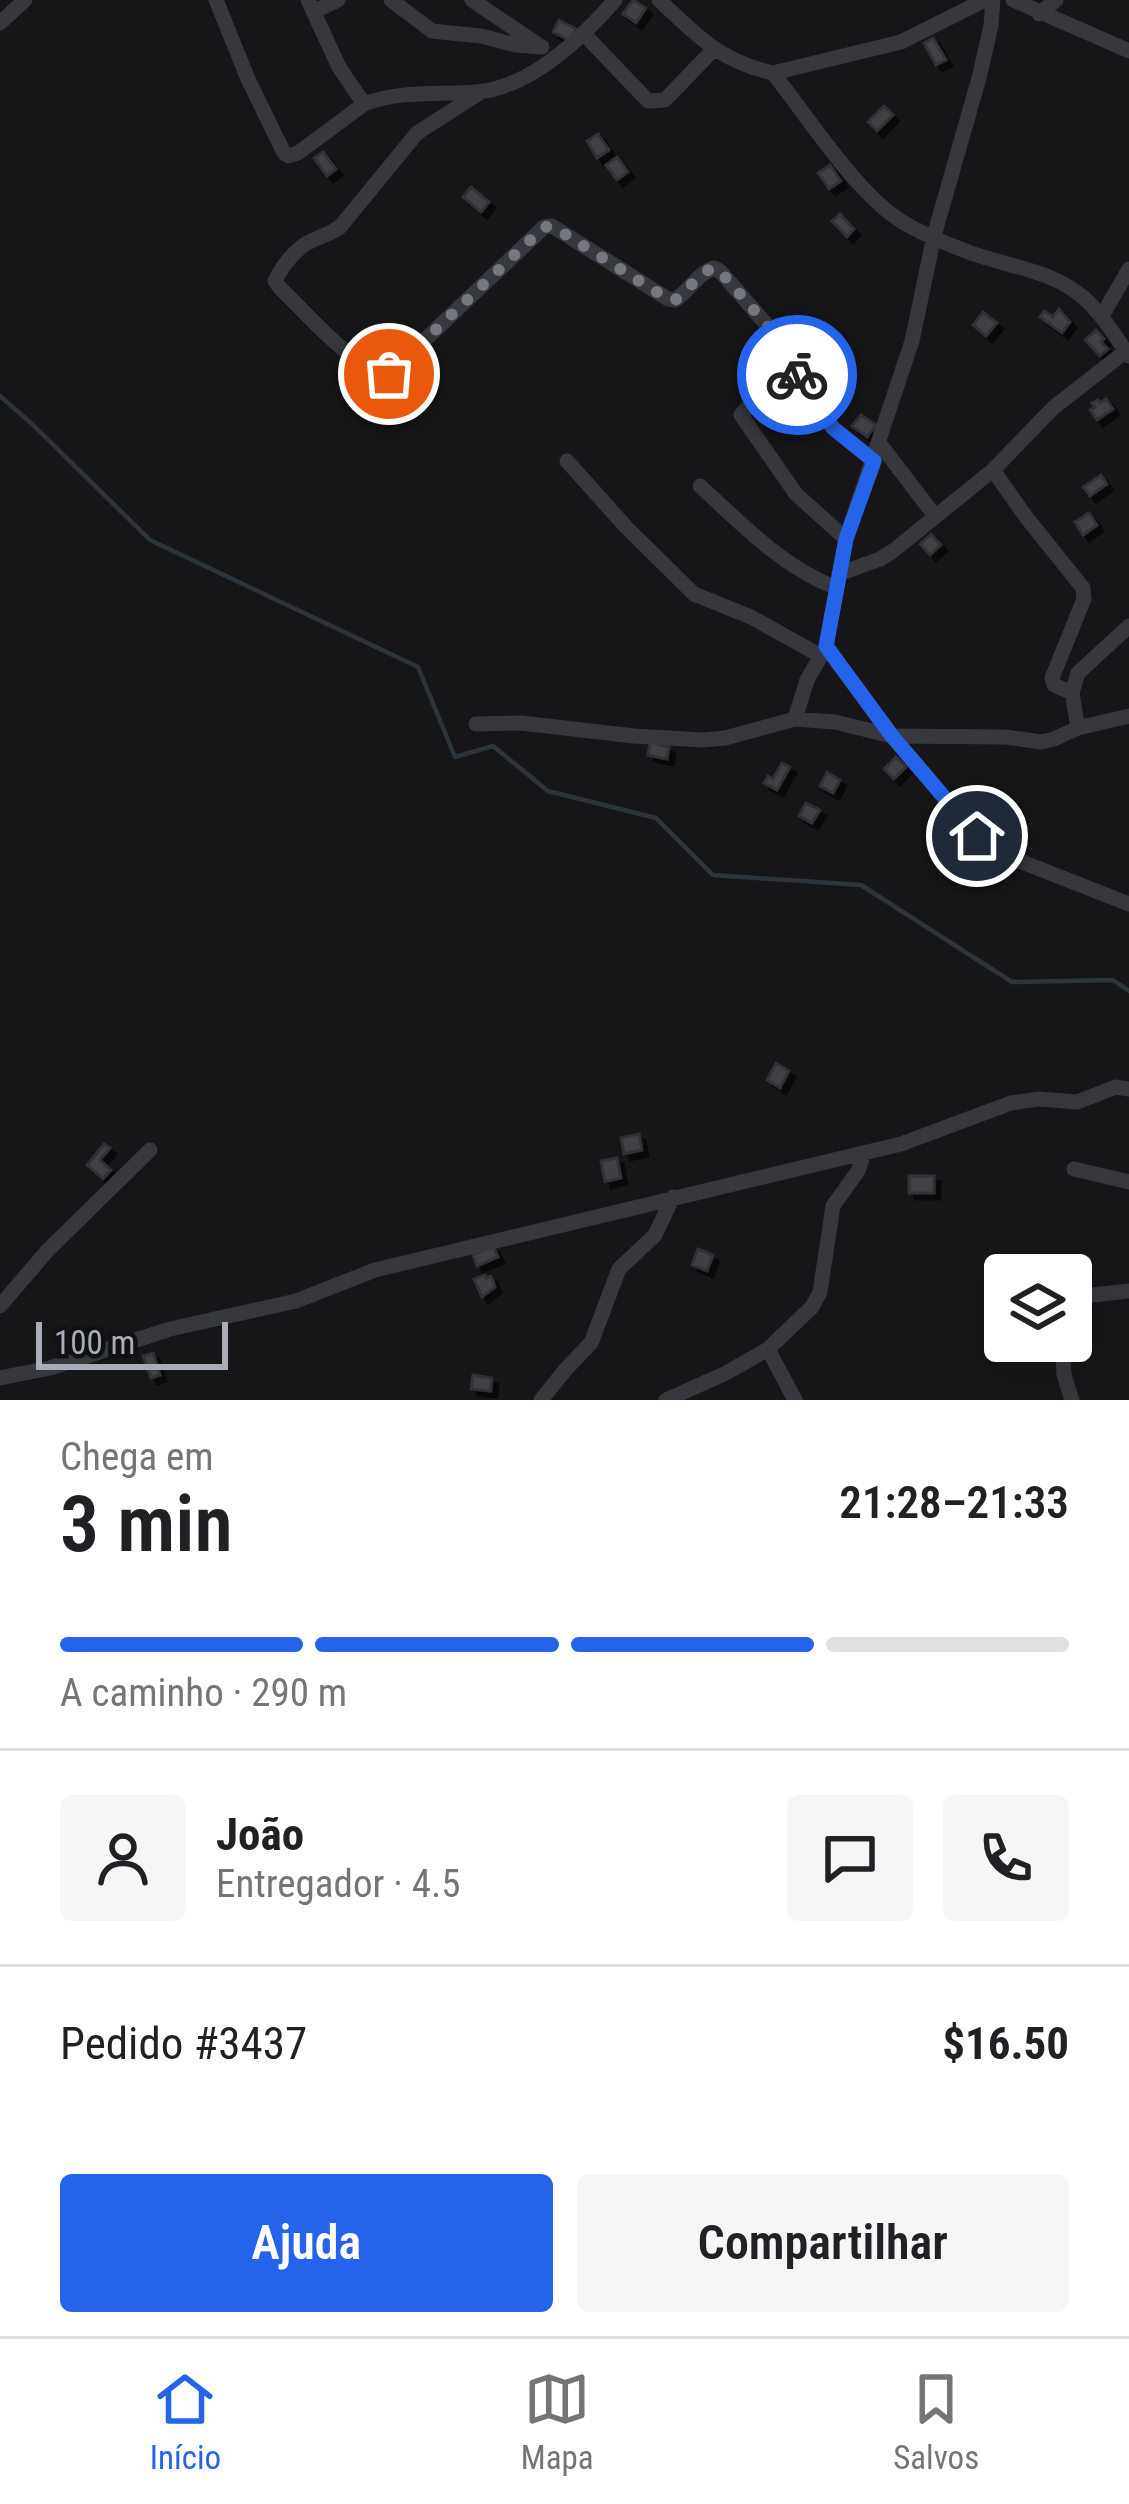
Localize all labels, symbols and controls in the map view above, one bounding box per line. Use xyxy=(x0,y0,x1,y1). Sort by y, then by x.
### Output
courier xyxy=(737,315,857,435)
pin xyxy=(338,323,440,425)
icon: bag xyxy=(356,341,422,407)
icon: bike xyxy=(764,342,830,408)
pin xyxy=(926,785,1028,887)
icon: home xyxy=(944,803,1010,869)
map controls xyxy=(984,1254,1092,1362)
button: layers xyxy=(984,1254,1092,1362)
scale bar xyxy=(36,1316,228,1369)
text: 100 m xyxy=(54,1323,135,1362)
text: Chega em xyxy=(60,1434,214,1480)
text: 21:28–21:33 xyxy=(839,1476,1069,1529)
text: 3 min xyxy=(60,1479,233,1570)
text: A caminho · 290 m xyxy=(60,1670,347,1716)
button: person xyxy=(60,1795,186,1921)
button: chat xyxy=(787,1795,913,1921)
button: phone xyxy=(943,1795,1069,1921)
text: João xyxy=(216,1808,304,1861)
text: Entregador · 4.5 xyxy=(216,1861,461,1907)
text: Pedido #3437 xyxy=(60,2017,307,2070)
text: $16.50 xyxy=(942,2017,1069,2070)
button: Ajuda xyxy=(60,2174,553,2312)
button: Compartilhar xyxy=(577,2174,1069,2312)
tab: Início xyxy=(150,2366,221,2477)
tab: Mapa xyxy=(521,2366,594,2477)
tab: Salvos xyxy=(893,2366,979,2477)

